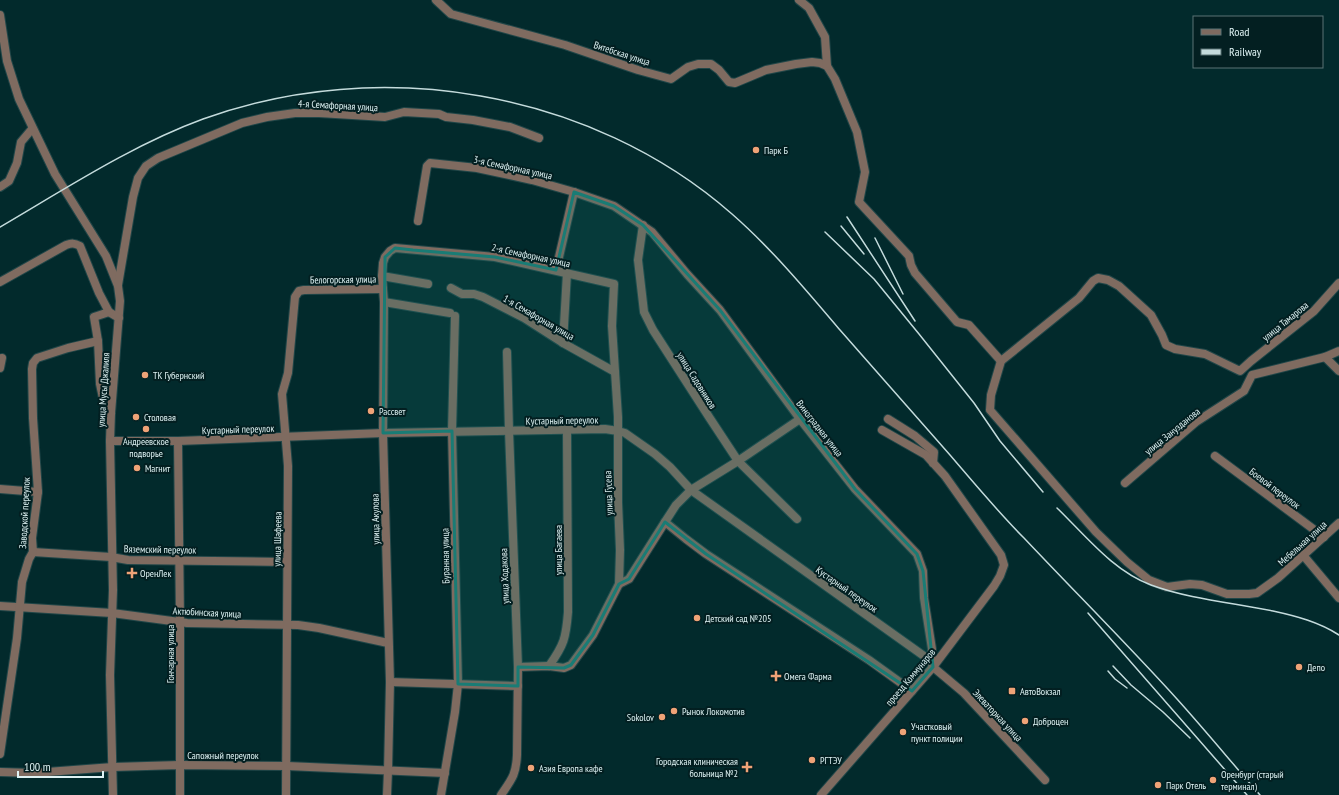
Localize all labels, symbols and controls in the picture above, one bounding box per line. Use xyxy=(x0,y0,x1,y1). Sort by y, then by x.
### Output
legend xyxy=(1193,16,1323,68)
text: Road xyxy=(1229,24,1249,39)
street label: Витебская улица xyxy=(592,38,652,69)
text: Railway xyxy=(1229,44,1262,59)
street label: 4-я Семафорная улица xyxy=(298,97,378,114)
place label: Парк Б xyxy=(764,144,789,157)
marker: Парк Б xyxy=(751,145,761,155)
street label: 3-я Семафорная улица xyxy=(472,153,553,182)
street label: 2-я Семафорная улица xyxy=(490,241,571,270)
street label: Белогорская улица xyxy=(310,272,376,287)
street label: 1-я Семафорная улица xyxy=(501,292,577,343)
street label: улица Тамарова xyxy=(1260,299,1311,344)
street label: улица Садовников xyxy=(674,349,719,411)
street label: улица Мусы Джалиля xyxy=(94,352,113,428)
place label: ТК Губернский xyxy=(153,369,204,382)
marker: ТК Губернский xyxy=(140,370,150,380)
street label: Виноградная улица xyxy=(793,397,846,459)
place label: Рассвет xyxy=(379,405,406,418)
street label: улица Занузданова xyxy=(1142,405,1203,458)
marker: Рассвет xyxy=(366,406,376,416)
place label: Столовая xyxy=(144,411,176,424)
marker: Столовая xyxy=(131,412,141,422)
street label: Кустарный переулок xyxy=(526,413,598,428)
street label: Кустарный переулок xyxy=(202,422,275,437)
marker: Андреевское подворье xyxy=(141,424,151,434)
place label: Андреевское подворье xyxy=(123,435,169,460)
place label: Магнит xyxy=(145,462,171,475)
marker: Магнит xyxy=(132,463,142,473)
street label: Боевой переулок xyxy=(1247,465,1303,512)
street label: улица Гусева xyxy=(601,470,616,515)
street label: Заводской переулок xyxy=(16,477,33,549)
street label: улица Акулова xyxy=(369,493,382,545)
street label: улица Шафеева xyxy=(271,511,284,567)
street label: Мебельная улица xyxy=(1275,518,1330,569)
street label: улица Багаева xyxy=(552,525,565,575)
street label: Буранная улица xyxy=(439,528,452,584)
street label: Вяземский переулок xyxy=(124,542,196,557)
street label: улица Ходакова xyxy=(497,548,512,604)
street label: Кустарный переулок xyxy=(813,563,880,616)
place label: ОренЛек xyxy=(140,567,171,580)
marker: ОренЛек xyxy=(127,568,137,578)
street label: Актюбинская улица xyxy=(172,604,242,621)
place label: Детский сад №205 xyxy=(705,612,772,625)
marker: Детский сад №205 xyxy=(692,613,702,623)
street label: Гончарная улица xyxy=(164,625,177,683)
street label: проезд Коммунаров xyxy=(883,646,938,709)
place label: Депо xyxy=(1307,661,1325,674)
marker: Депо xyxy=(1294,662,1304,672)
place label: Омега Фарма xyxy=(784,670,832,683)
marker: Омега Фарма xyxy=(771,671,781,681)
place label: АвтоВокзал xyxy=(1020,685,1061,698)
street label: Элеваторная улица xyxy=(970,686,1025,744)
marker: АвтоВокзал xyxy=(1007,686,1017,696)
place label: Рынок Локомотив xyxy=(682,705,745,718)
marker: Рынок Локомотив xyxy=(669,706,679,716)
place label: Sokolov xyxy=(627,711,654,724)
marker: Sokolov xyxy=(657,712,667,722)
place label: Доброцен xyxy=(1033,715,1068,728)
marker: Доброцен xyxy=(1020,716,1030,726)
place label: Участковый пункт полиции xyxy=(911,720,963,745)
marker: Участковый пункт полиции xyxy=(898,727,908,737)
street label: Сапожный переулок xyxy=(187,749,259,762)
scale bar xyxy=(18,753,103,779)
place label: РГТЭУ xyxy=(820,754,842,767)
place label: Городская клиническая больница №2 xyxy=(656,755,738,780)
marker: РГТЭУ xyxy=(807,755,817,765)
text: 100 m xyxy=(24,759,51,774)
marker: Городская клиническая больница №2 xyxy=(741,761,753,773)
place label: Азия Европа кафе xyxy=(539,762,603,775)
marker: Азия Европа кафе xyxy=(526,763,536,773)
place label: Оренбург (старый терминал) xyxy=(1221,768,1284,793)
marker: Оренбург (старый терминал) xyxy=(1208,775,1218,785)
place label: Парк Отель xyxy=(1166,779,1206,792)
marker: Парк Отель xyxy=(1153,780,1163,790)

